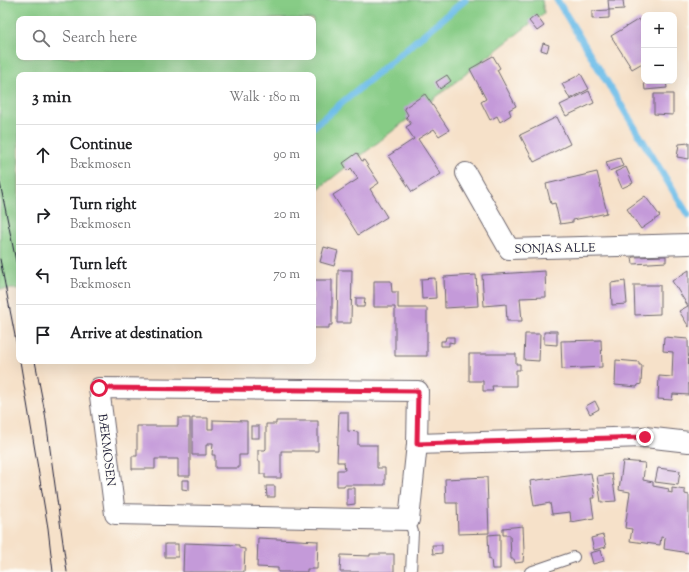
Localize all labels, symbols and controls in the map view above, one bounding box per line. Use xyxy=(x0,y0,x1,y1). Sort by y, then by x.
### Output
map controls xyxy=(641,12,677,84)
button: + xyxy=(641,12,677,48)
search box xyxy=(16,16,316,60)
icon: search xyxy=(30,27,52,49)
text: Search here xyxy=(62,28,137,49)
button: − xyxy=(641,48,677,84)
text: 3 min xyxy=(32,86,71,110)
text: Walk · 180 m xyxy=(229,89,300,107)
text: Continue xyxy=(70,135,132,156)
icon: ahead xyxy=(32,144,54,166)
text: 90 m xyxy=(273,146,300,164)
text: Bækmosen xyxy=(70,156,131,174)
text: Turn right xyxy=(70,195,136,216)
icon: right xyxy=(32,204,54,226)
text: 20 m xyxy=(274,206,300,224)
text: Bækmosen xyxy=(70,216,131,234)
street label: SONJAS ALLE xyxy=(514,239,596,259)
text: Turn left xyxy=(70,255,127,276)
icon: left xyxy=(32,264,54,286)
text: 70 m xyxy=(273,266,300,284)
text: Bækmosen xyxy=(70,276,131,294)
icon: arrive xyxy=(32,324,54,346)
text: Arrive at destination xyxy=(70,324,203,345)
route start xyxy=(90,379,108,397)
street label: BÆKMOSEN xyxy=(93,413,119,488)
route end xyxy=(636,428,654,446)

